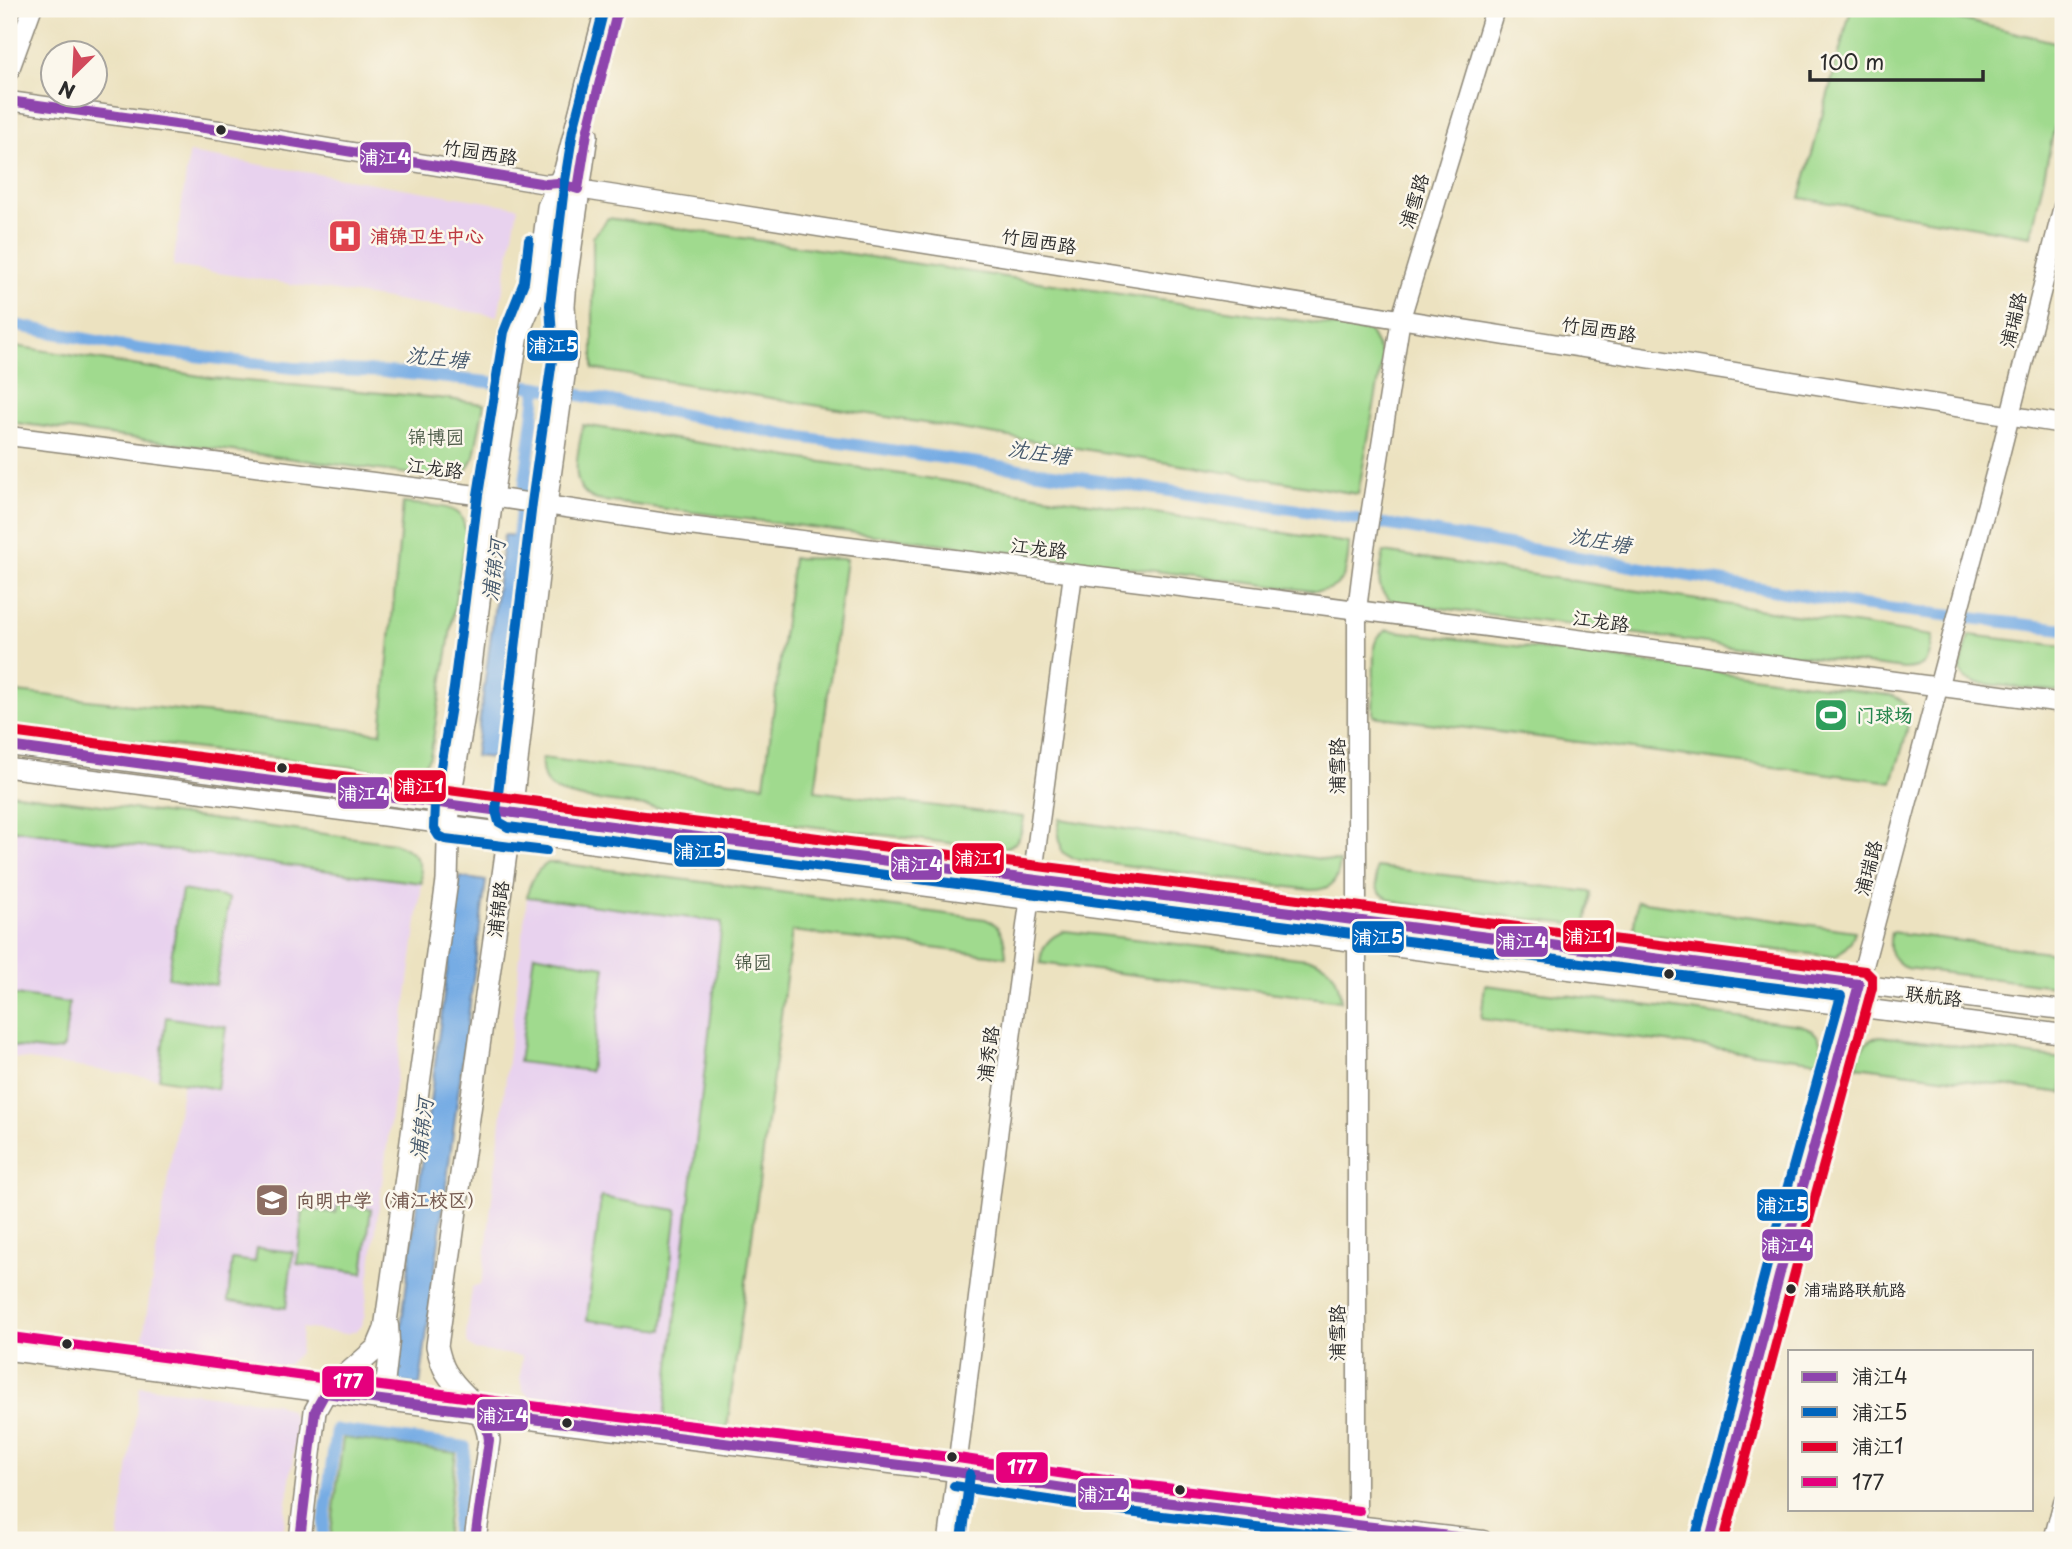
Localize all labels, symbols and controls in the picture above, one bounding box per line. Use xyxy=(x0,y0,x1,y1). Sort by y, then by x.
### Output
north arrow xyxy=(38,38,108,108)
scale bar xyxy=(1810,38,1983,82)
text: 100 m xyxy=(1820,45,1884,77)
text: N xyxy=(54,75,79,106)
unlabelled marker xyxy=(214,123,228,137)
street label: 竹园西路 xyxy=(440,131,520,171)
line badge: 浦江4 xyxy=(359,141,412,174)
text: 浦江4 xyxy=(360,142,411,170)
street label: 浦雪路 xyxy=(1391,169,1435,232)
hospital icon: 浦锦卫生中心 xyxy=(326,217,364,255)
street label: 竹园西路 xyxy=(999,220,1079,260)
place label: 浦锦卫生中心 xyxy=(370,221,484,249)
street label: 浦瑞路 xyxy=(1992,289,2033,351)
street label: 竹园西路 xyxy=(1559,308,1639,348)
line badge: 浦江5 xyxy=(526,329,579,362)
text: 浦江5 xyxy=(528,330,578,358)
water label: 沈庄塘 xyxy=(404,337,472,375)
park label: 锦博园 xyxy=(407,422,465,450)
water label: 沈庄塘 xyxy=(1006,431,1075,472)
street label: 江龙路 xyxy=(405,450,465,484)
water label: 沈庄塘 xyxy=(1567,518,1636,561)
street label: 江龙路 xyxy=(1009,530,1069,564)
water label: 浦锦河 xyxy=(472,534,512,603)
street label: 江龙路 xyxy=(1571,602,1631,638)
sports icon: 门球场 xyxy=(1812,696,1850,734)
place label: 门球场 xyxy=(1856,700,1913,728)
street label: 浦雪路 xyxy=(1322,737,1350,795)
unlabelled marker xyxy=(275,761,289,775)
line badge: 浦江1 xyxy=(393,769,447,803)
text: 浦江1 xyxy=(396,771,444,799)
line badge: 浦江4 xyxy=(337,776,390,810)
text: 浦江4 xyxy=(339,778,390,806)
line badge: 浦江5 xyxy=(673,834,726,868)
text: 浦江5 xyxy=(675,836,725,864)
street label: 浦瑞路 xyxy=(1846,837,1888,899)
line badge: 浦江1 xyxy=(951,842,1005,875)
text: 浦江1 xyxy=(954,843,1002,871)
line badge: 浦江4 xyxy=(890,848,943,881)
text: 浦江4 xyxy=(892,849,943,877)
street label: 浦锦路 xyxy=(479,879,515,939)
line badge: 浦江1 xyxy=(1562,919,1615,953)
line badge: 浦江5 xyxy=(1351,920,1405,954)
text: 浦江1 xyxy=(1564,921,1612,949)
text: 浦江5 xyxy=(1353,922,1403,950)
line badge: 浦江4 xyxy=(1495,925,1549,958)
text: 浦江4 xyxy=(1497,926,1548,954)
park label: 锦园 xyxy=(734,947,772,975)
unlabelled marker xyxy=(1662,967,1676,981)
street label: 联航路 xyxy=(1904,978,1964,1012)
street label: 浦秀路 xyxy=(969,1024,1005,1084)
water label: 浦锦河 xyxy=(400,1093,440,1162)
school or university icon: 向明中学（浦江校区） xyxy=(253,1181,291,1219)
place label: 向明中学（浦江校区） xyxy=(296,1185,486,1213)
line badge: 浦江5 xyxy=(1756,1188,1809,1222)
text: 浦江5 xyxy=(1758,1190,1808,1218)
line badge: 浦江4 xyxy=(1761,1228,1814,1262)
text: 浦江4 xyxy=(1762,1230,1813,1258)
place label: 浦瑞路联航路 xyxy=(1804,1276,1906,1302)
marker: 浦瑞路联航路 xyxy=(1784,1282,1798,1296)
street label: 浦雪路 xyxy=(1322,1304,1350,1362)
unlabelled marker xyxy=(60,1337,74,1351)
legend xyxy=(1788,1350,2034,1510)
text: 浦江4 xyxy=(1852,1359,1908,1391)
line badge: 177 xyxy=(321,1365,375,1398)
text: 177 xyxy=(333,1366,363,1394)
text: 浦江5 xyxy=(1852,1395,1908,1427)
line badge: 浦江4 xyxy=(476,1398,529,1432)
text: 浦江4 xyxy=(478,1400,529,1428)
unlabelled marker xyxy=(560,1416,574,1430)
text: 浦江1 xyxy=(1852,1429,1903,1461)
unlabelled marker xyxy=(945,1450,959,1464)
line badge: 177 xyxy=(995,1451,1049,1484)
text: 177 xyxy=(1007,1452,1037,1480)
text: 177 xyxy=(1852,1465,1885,1497)
line badge: 浦江4 xyxy=(1077,1477,1130,1511)
text: 浦江4 xyxy=(1079,1479,1130,1507)
unlabelled marker xyxy=(1173,1483,1187,1497)

